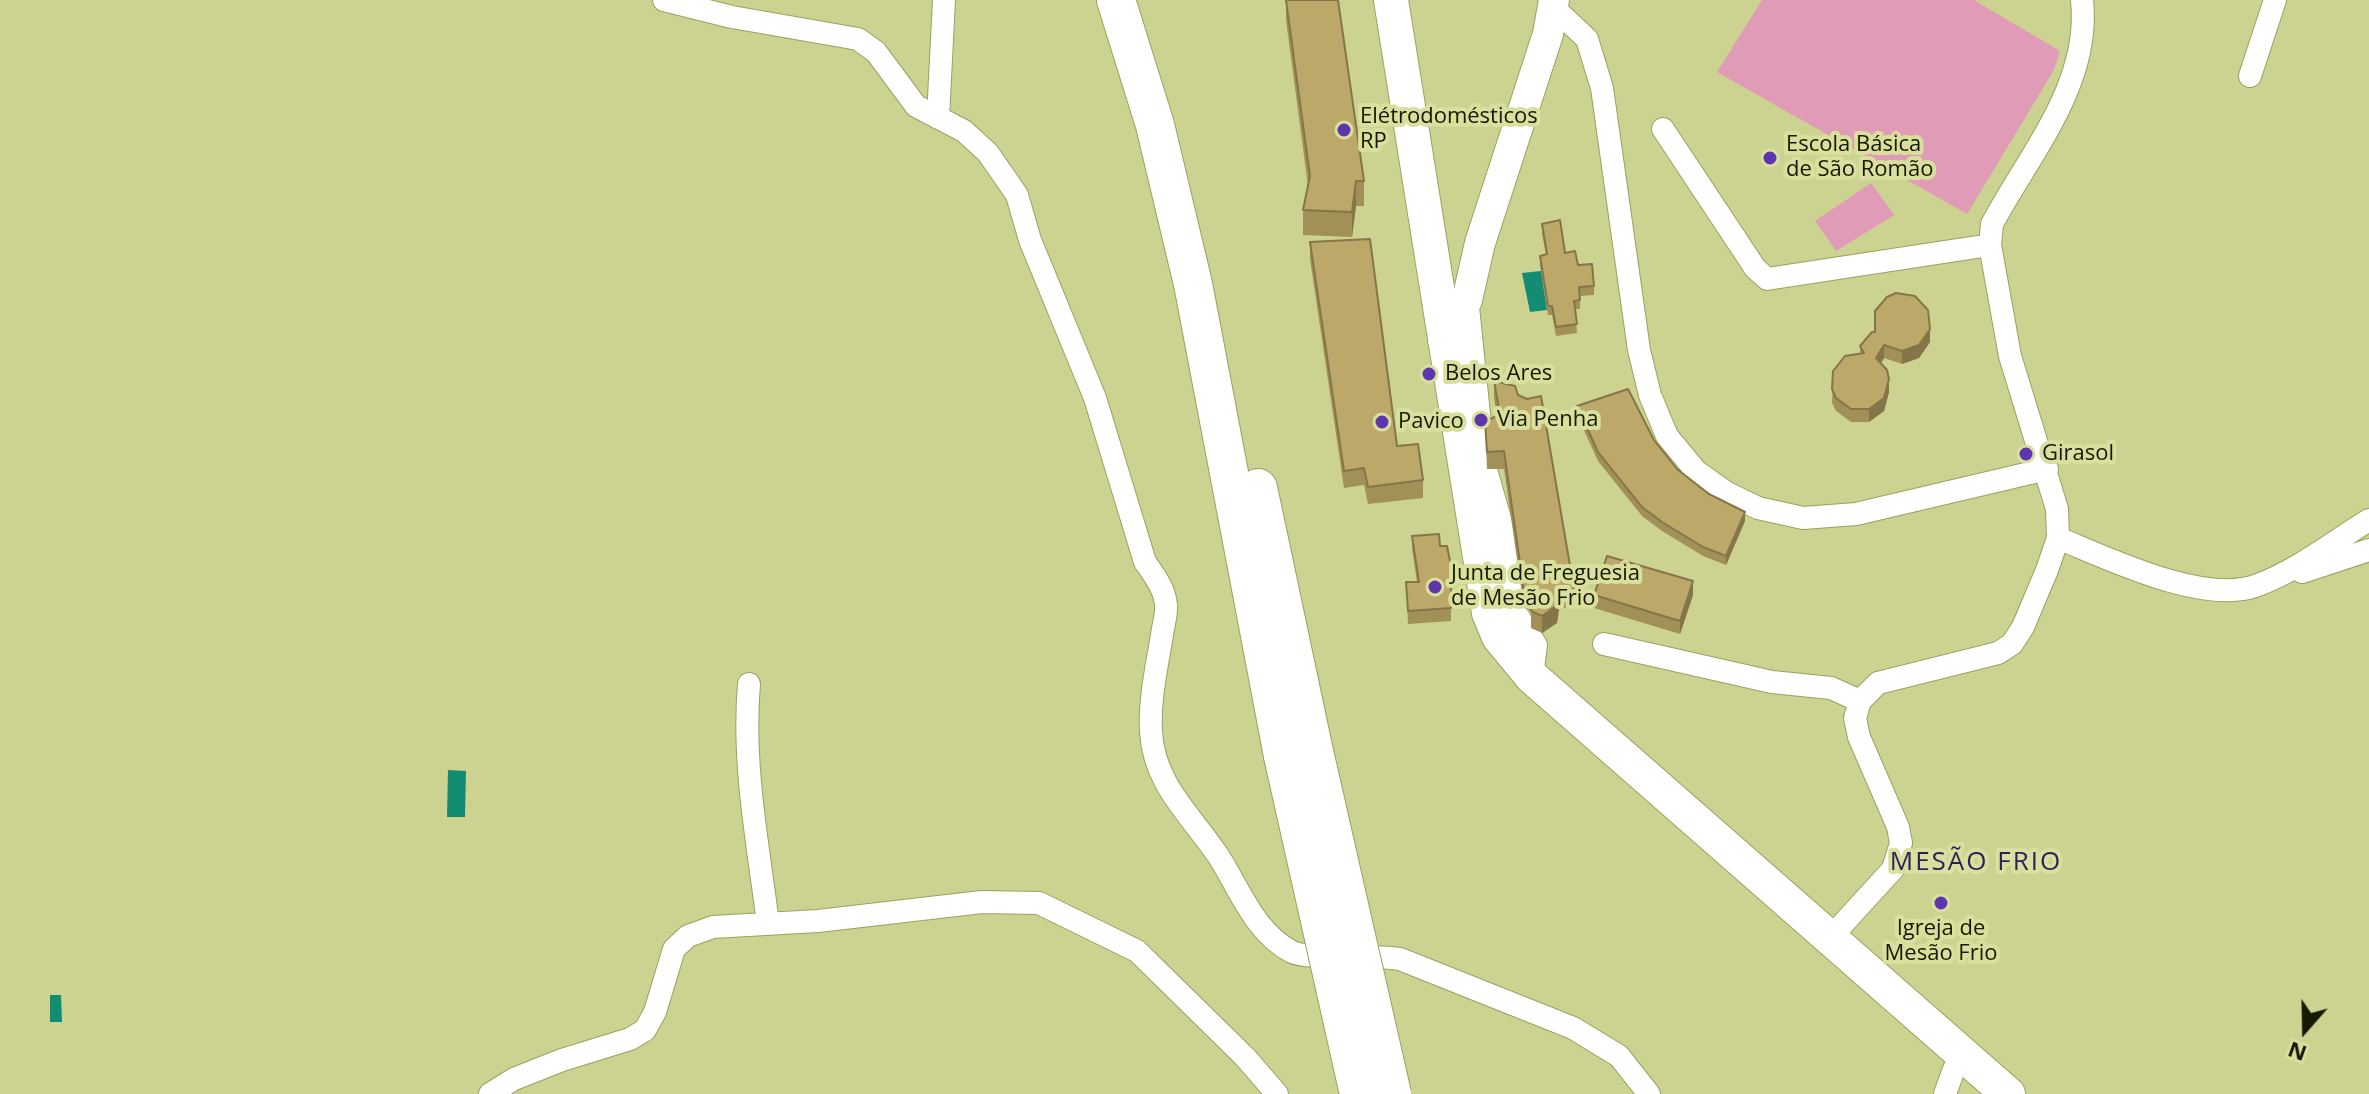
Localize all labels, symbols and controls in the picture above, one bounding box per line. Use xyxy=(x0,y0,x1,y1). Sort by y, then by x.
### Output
place label: Elétrodomésticos RP xyxy=(1360,104,1538,156)
marker: Elétrodomésticos RP xyxy=(1335,121,1353,139)
place label: Escola Básica de São Romão xyxy=(1786,132,1933,184)
marker: Escola Básica de São Romão xyxy=(1761,149,1779,167)
place label: Belos Ares xyxy=(1445,361,1552,387)
marker: Belos Ares xyxy=(1420,365,1438,383)
place label: Via Penha xyxy=(1497,407,1598,433)
place label: Pavico xyxy=(1398,409,1464,435)
marker: Via Penha xyxy=(1472,411,1490,429)
marker: Pavico xyxy=(1373,413,1391,431)
place label: Girasol xyxy=(2042,441,2114,467)
marker: Girasol xyxy=(2017,445,2035,463)
place label: Junta de Freguesia de Mesão Frio xyxy=(1451,561,1640,612)
marker: Junta de Freguesia de Mesão Frio xyxy=(1426,578,1444,596)
district label: MESÃO FRIO xyxy=(1890,847,2062,879)
marker: Igreja de Mesão Frio xyxy=(1932,894,1950,912)
place label: Igreja de Mesão Frio xyxy=(1885,916,1997,968)
north arrow xyxy=(2265,990,2345,1070)
text: N xyxy=(2283,1035,2310,1070)

